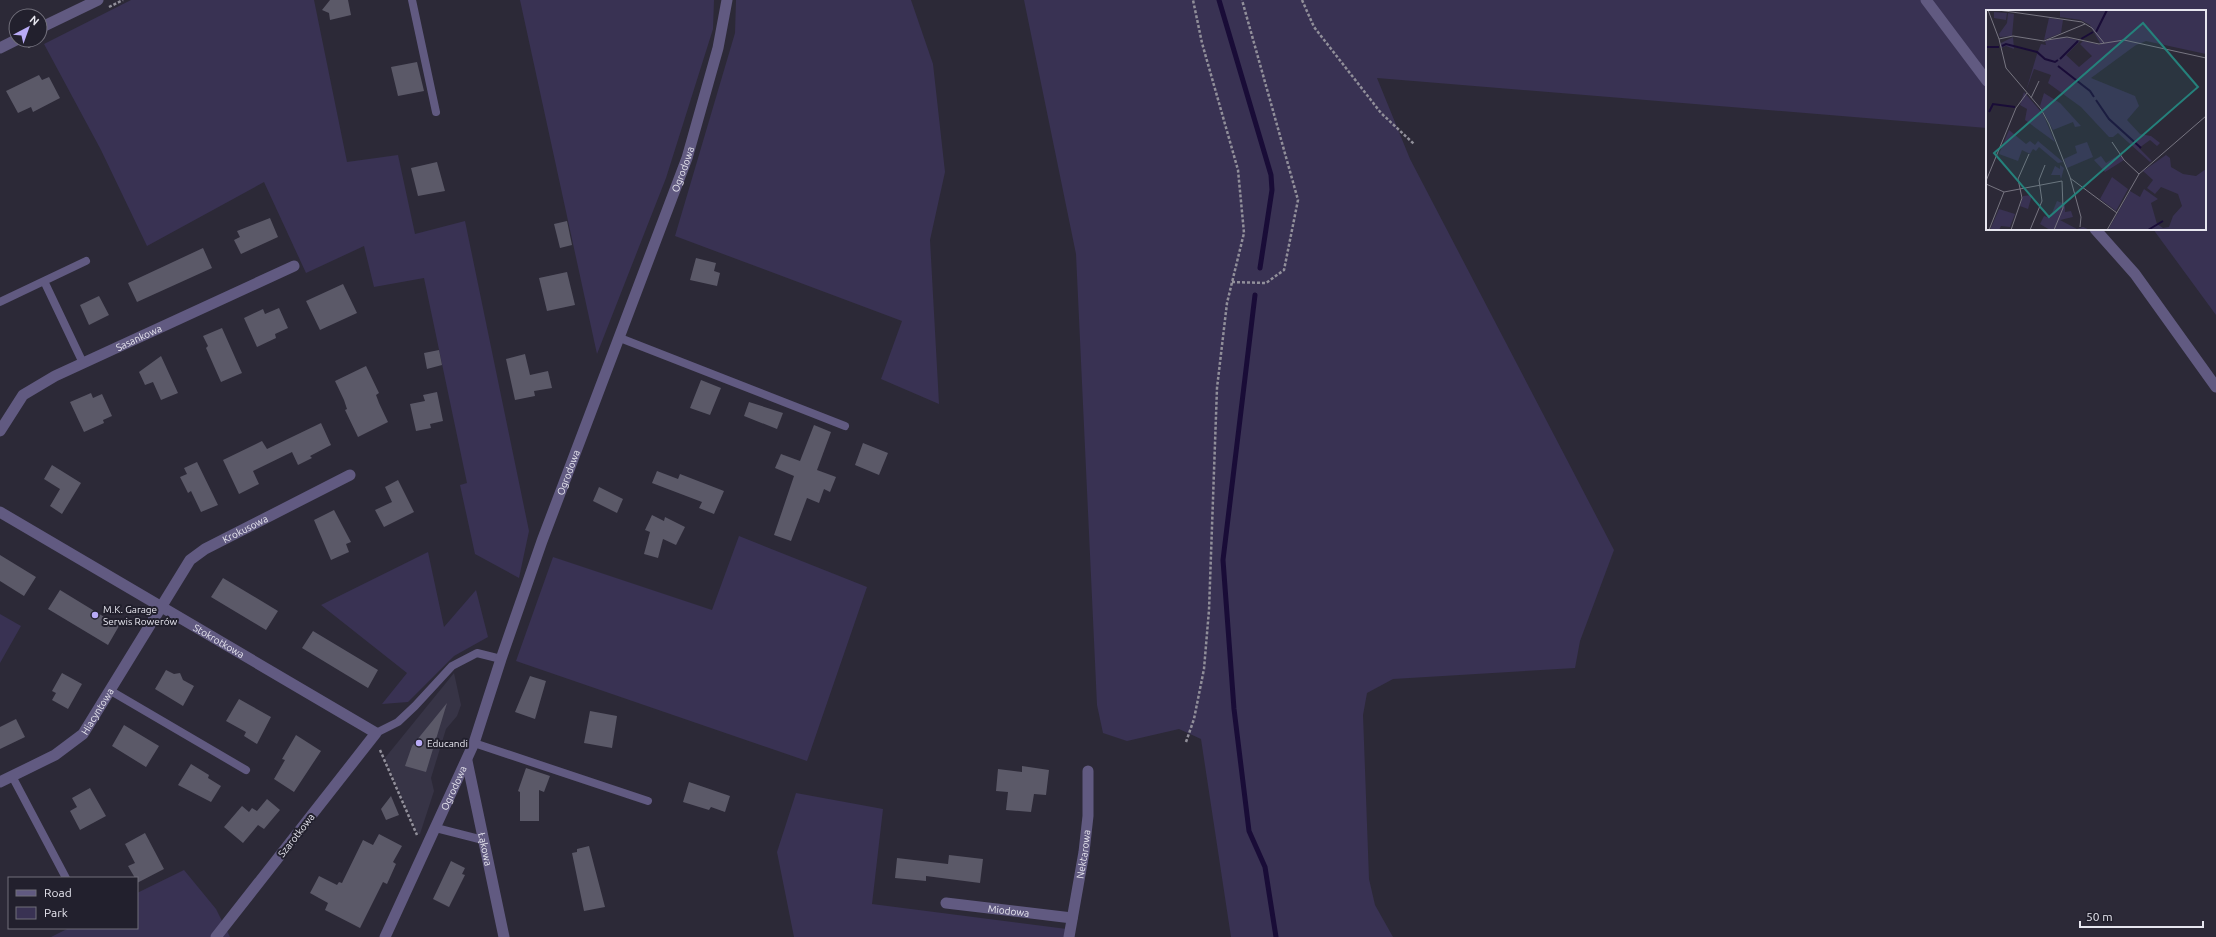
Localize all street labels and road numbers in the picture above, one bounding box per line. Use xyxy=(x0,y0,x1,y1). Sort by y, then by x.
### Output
street label: Ogrodowa xyxy=(670,145,696,194)
street label: Sasankowa xyxy=(114,323,163,353)
street label: Ogrodowa xyxy=(555,448,582,497)
street label: Krokusowa xyxy=(221,513,270,545)
street label: Stokrotkowa xyxy=(191,622,246,660)
street label: Hiacyntowa xyxy=(79,686,116,737)
street label: Ogrodowa xyxy=(439,764,469,812)
street label: Szarotkowa xyxy=(276,811,317,859)
street label: Nektarowa xyxy=(1074,829,1092,880)
street label: Łąkowa xyxy=(476,831,494,867)
street label: Miodowa xyxy=(987,903,1030,919)

